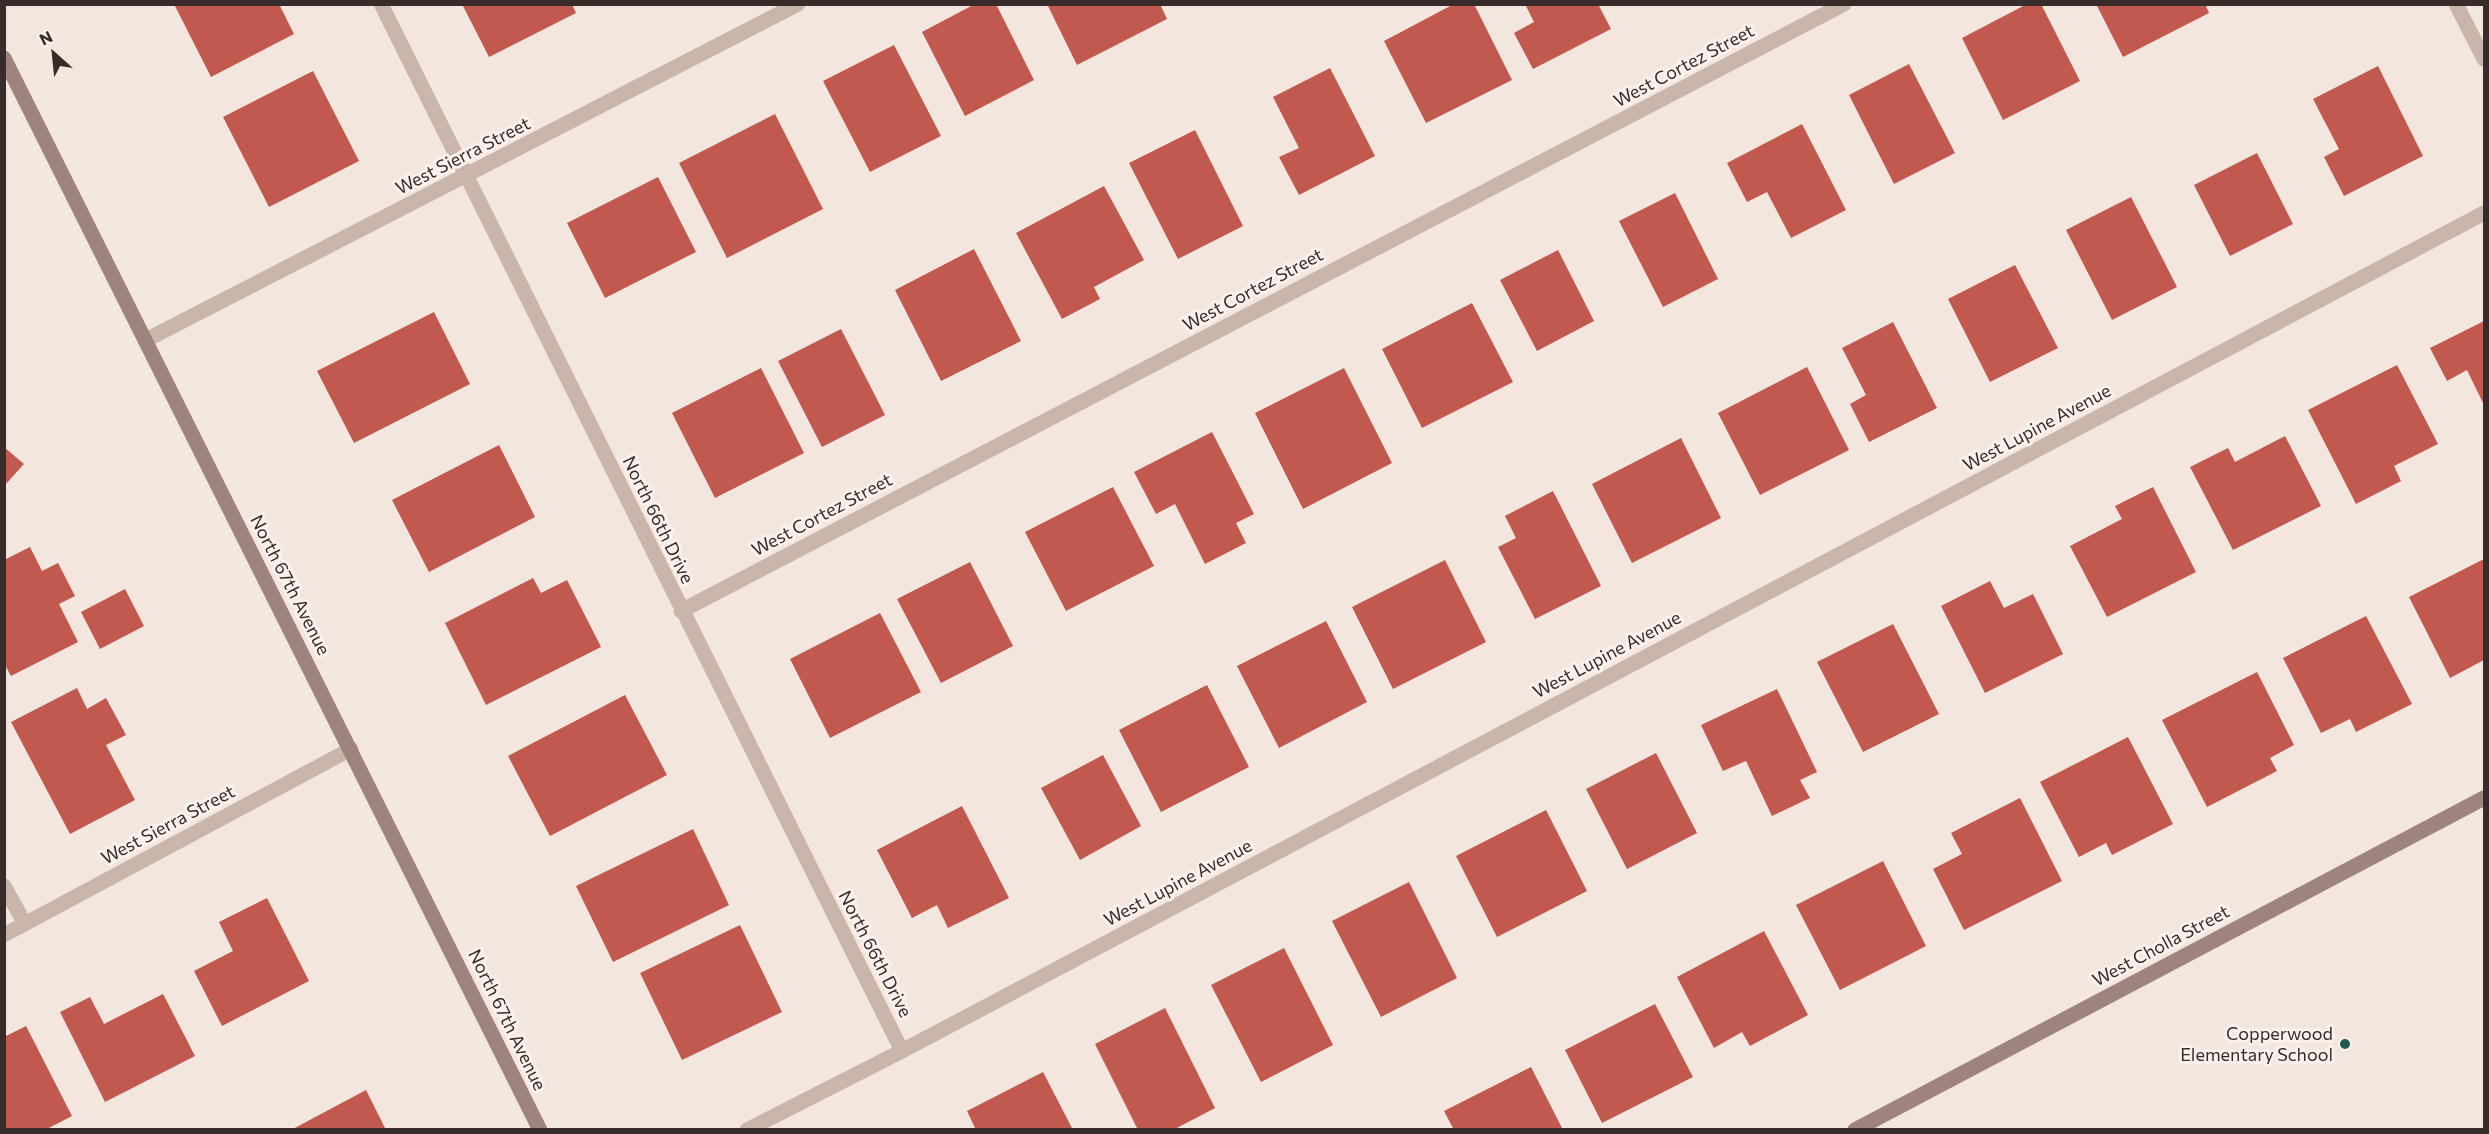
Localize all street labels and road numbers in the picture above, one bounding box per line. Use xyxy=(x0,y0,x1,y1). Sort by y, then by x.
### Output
street label: West Cortez Street xyxy=(1610,20,1758,112)
street label: West Sierra Street xyxy=(392,113,534,199)
street label: West Cortez Street xyxy=(1179,244,1327,336)
street label: West Lupine Avenue xyxy=(1959,380,2115,476)
street label: North 66th Drive xyxy=(618,453,698,587)
street label: West Cortez Street xyxy=(748,469,896,561)
street label: North 67th Avenue xyxy=(245,511,335,659)
street label: West Lupine Avenue xyxy=(1529,607,1685,703)
street label: West Sierra Street xyxy=(98,781,238,869)
street label: West Lupine Avenue xyxy=(1100,835,1256,931)
street label: North 66th Drive xyxy=(834,887,916,1021)
street label: West Cholla Street xyxy=(2089,901,2233,991)
street label: North 67th Avenue xyxy=(464,946,550,1094)

